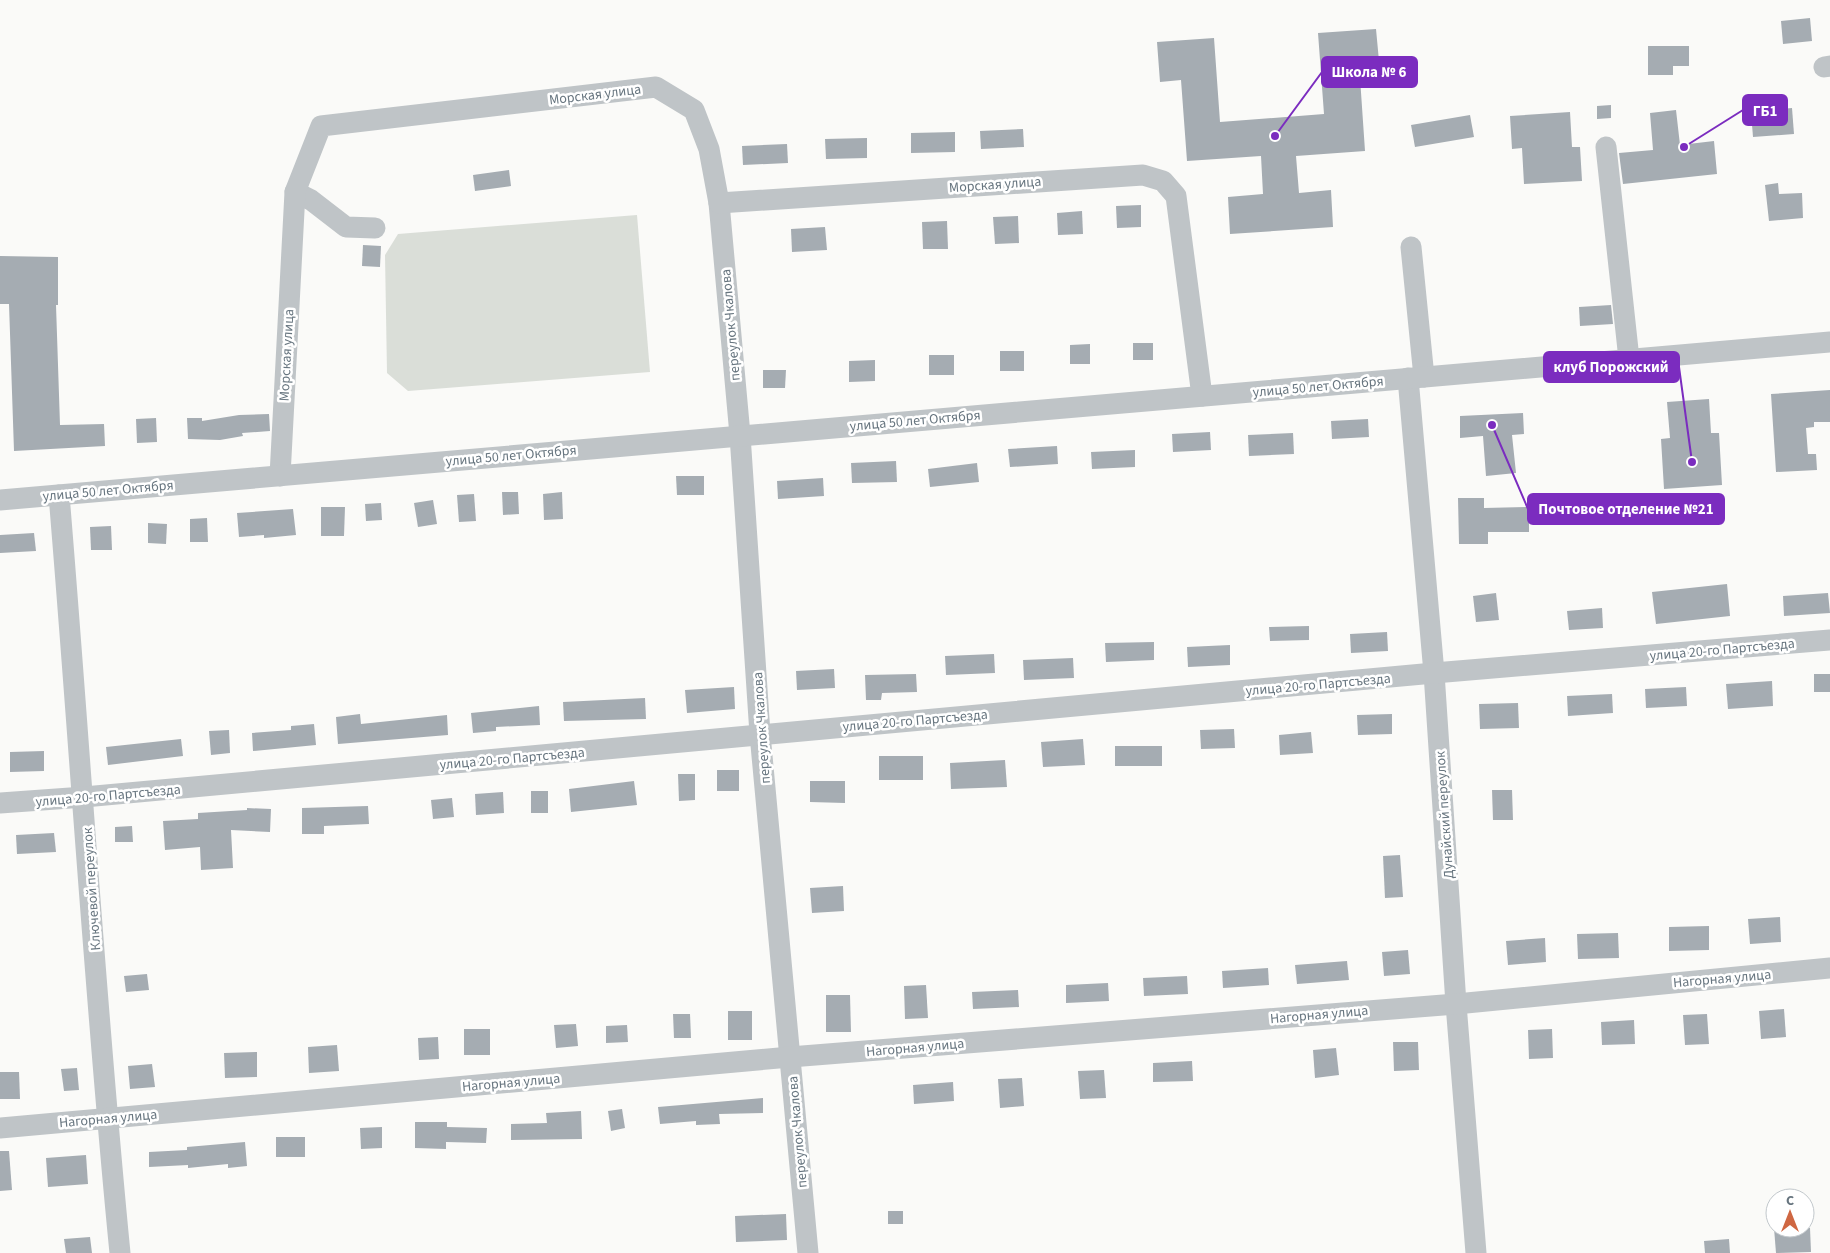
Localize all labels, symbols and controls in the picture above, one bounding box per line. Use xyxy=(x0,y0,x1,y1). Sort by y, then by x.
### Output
callout: Школа № 6 xyxy=(1322,57,1417,87)
text: Школа № 6 xyxy=(1332,62,1406,83)
street label: Морская улица xyxy=(548,79,642,111)
callout: ГБ1 xyxy=(1743,95,1787,125)
text: ГБ1 xyxy=(1753,101,1777,122)
street label: Морская улица xyxy=(948,172,1042,198)
street label: переулок Чкалова xyxy=(716,268,746,382)
street label: Морская улица xyxy=(275,308,299,402)
callout: клуб Порожский xyxy=(1544,352,1679,382)
text: клуб Порожский xyxy=(1554,357,1669,378)
street label: улица 50 лет Октября xyxy=(1252,371,1384,403)
street label: улица 50 лет Октября xyxy=(849,405,981,437)
street label: улица 50 лет Октября xyxy=(445,440,577,472)
street label: улица 50 лет Октября xyxy=(42,475,174,507)
callout: Почтовое отделение №21 xyxy=(1528,494,1724,524)
text: Почтовое отделение №21 xyxy=(1538,499,1714,520)
street label: улица 20-го Партсъезда xyxy=(1649,634,1796,666)
street label: улица 20-го Партсъезда xyxy=(1245,669,1392,701)
street label: переулок Чкалова xyxy=(748,671,776,785)
street label: улица 20-го Партсъезда xyxy=(842,705,989,737)
street label: улица 20-го Партсъезда xyxy=(439,743,586,775)
street label: Дунайский переулок xyxy=(1431,750,1459,880)
street label: улица 20-го Партсъезда xyxy=(35,780,182,812)
street label: Ключевой переулок xyxy=(78,827,106,951)
street label: Нагорная улица xyxy=(1672,965,1772,993)
street label: Нагорная улица xyxy=(1269,1001,1369,1029)
street label: Нагорная улица xyxy=(865,1034,965,1062)
street label: Нагорная улица xyxy=(461,1069,561,1097)
street label: переулок Чкалова xyxy=(783,1075,813,1189)
street label: Нагорная улица xyxy=(58,1105,158,1133)
north arrow xyxy=(1765,1188,1815,1238)
text: С xyxy=(1786,1191,1794,1211)

